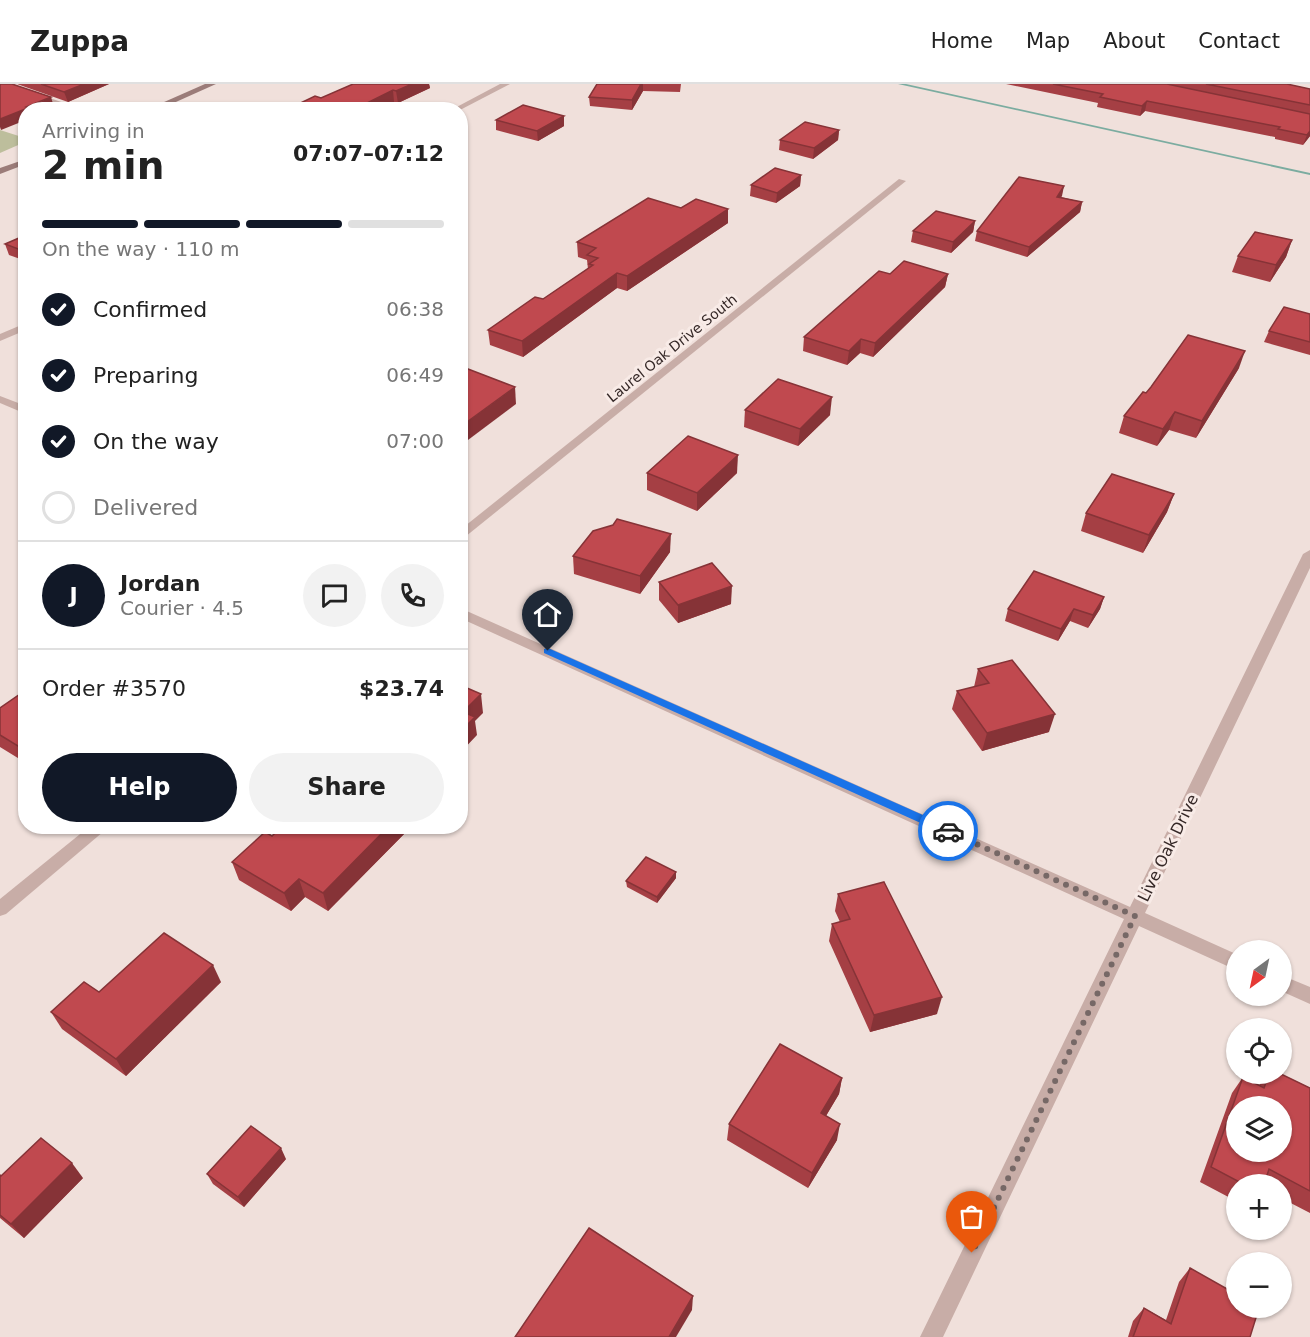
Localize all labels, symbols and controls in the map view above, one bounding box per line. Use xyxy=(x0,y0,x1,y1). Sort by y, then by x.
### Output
text: Zuppa xyxy=(30,25,129,58)
text: Home xyxy=(931,29,993,53)
text: Map xyxy=(1026,29,1070,53)
text: About xyxy=(1103,29,1165,53)
text: Contact xyxy=(1198,29,1280,53)
text: Arriving in xyxy=(42,119,145,143)
text: 07:07–07:12 xyxy=(293,141,444,166)
text: 2 min xyxy=(42,143,164,188)
text: On the way · 110 m xyxy=(42,237,240,261)
street label: Laurel Oak Drive South xyxy=(604,291,740,405)
icon: check xyxy=(42,293,75,326)
text: Confirmed xyxy=(93,297,207,322)
text: 06:38 xyxy=(386,297,444,321)
icon: check xyxy=(42,359,75,392)
text: Preparing xyxy=(93,363,199,388)
text: 06:49 xyxy=(386,363,444,387)
icon: check xyxy=(42,425,75,458)
text: On the way xyxy=(93,429,219,454)
text: 07:00 xyxy=(386,429,444,453)
text: Delivered xyxy=(93,495,198,520)
button: chat xyxy=(303,564,366,627)
button: phone xyxy=(381,564,444,627)
text: Jordan xyxy=(120,571,200,596)
text: J xyxy=(69,583,78,608)
pin xyxy=(522,589,573,651)
text: Courier · 4.5 xyxy=(120,596,244,620)
icon: home xyxy=(531,598,564,631)
text: Order #3570 xyxy=(42,676,186,701)
text: $23.74 xyxy=(359,676,444,701)
button: Help xyxy=(42,753,237,822)
button: Share xyxy=(249,753,444,822)
street label: Live Oak Drive xyxy=(1134,791,1202,905)
courier xyxy=(918,801,978,861)
icon: car xyxy=(932,815,965,848)
north arrow xyxy=(1226,940,1292,1006)
map controls xyxy=(1226,940,1292,1318)
button: locate xyxy=(1226,1018,1292,1084)
button: layers xyxy=(1226,1096,1292,1162)
button: + xyxy=(1226,1174,1292,1240)
pin xyxy=(946,1191,997,1253)
icon: bag xyxy=(955,1200,988,1233)
button: − xyxy=(1226,1252,1292,1318)

